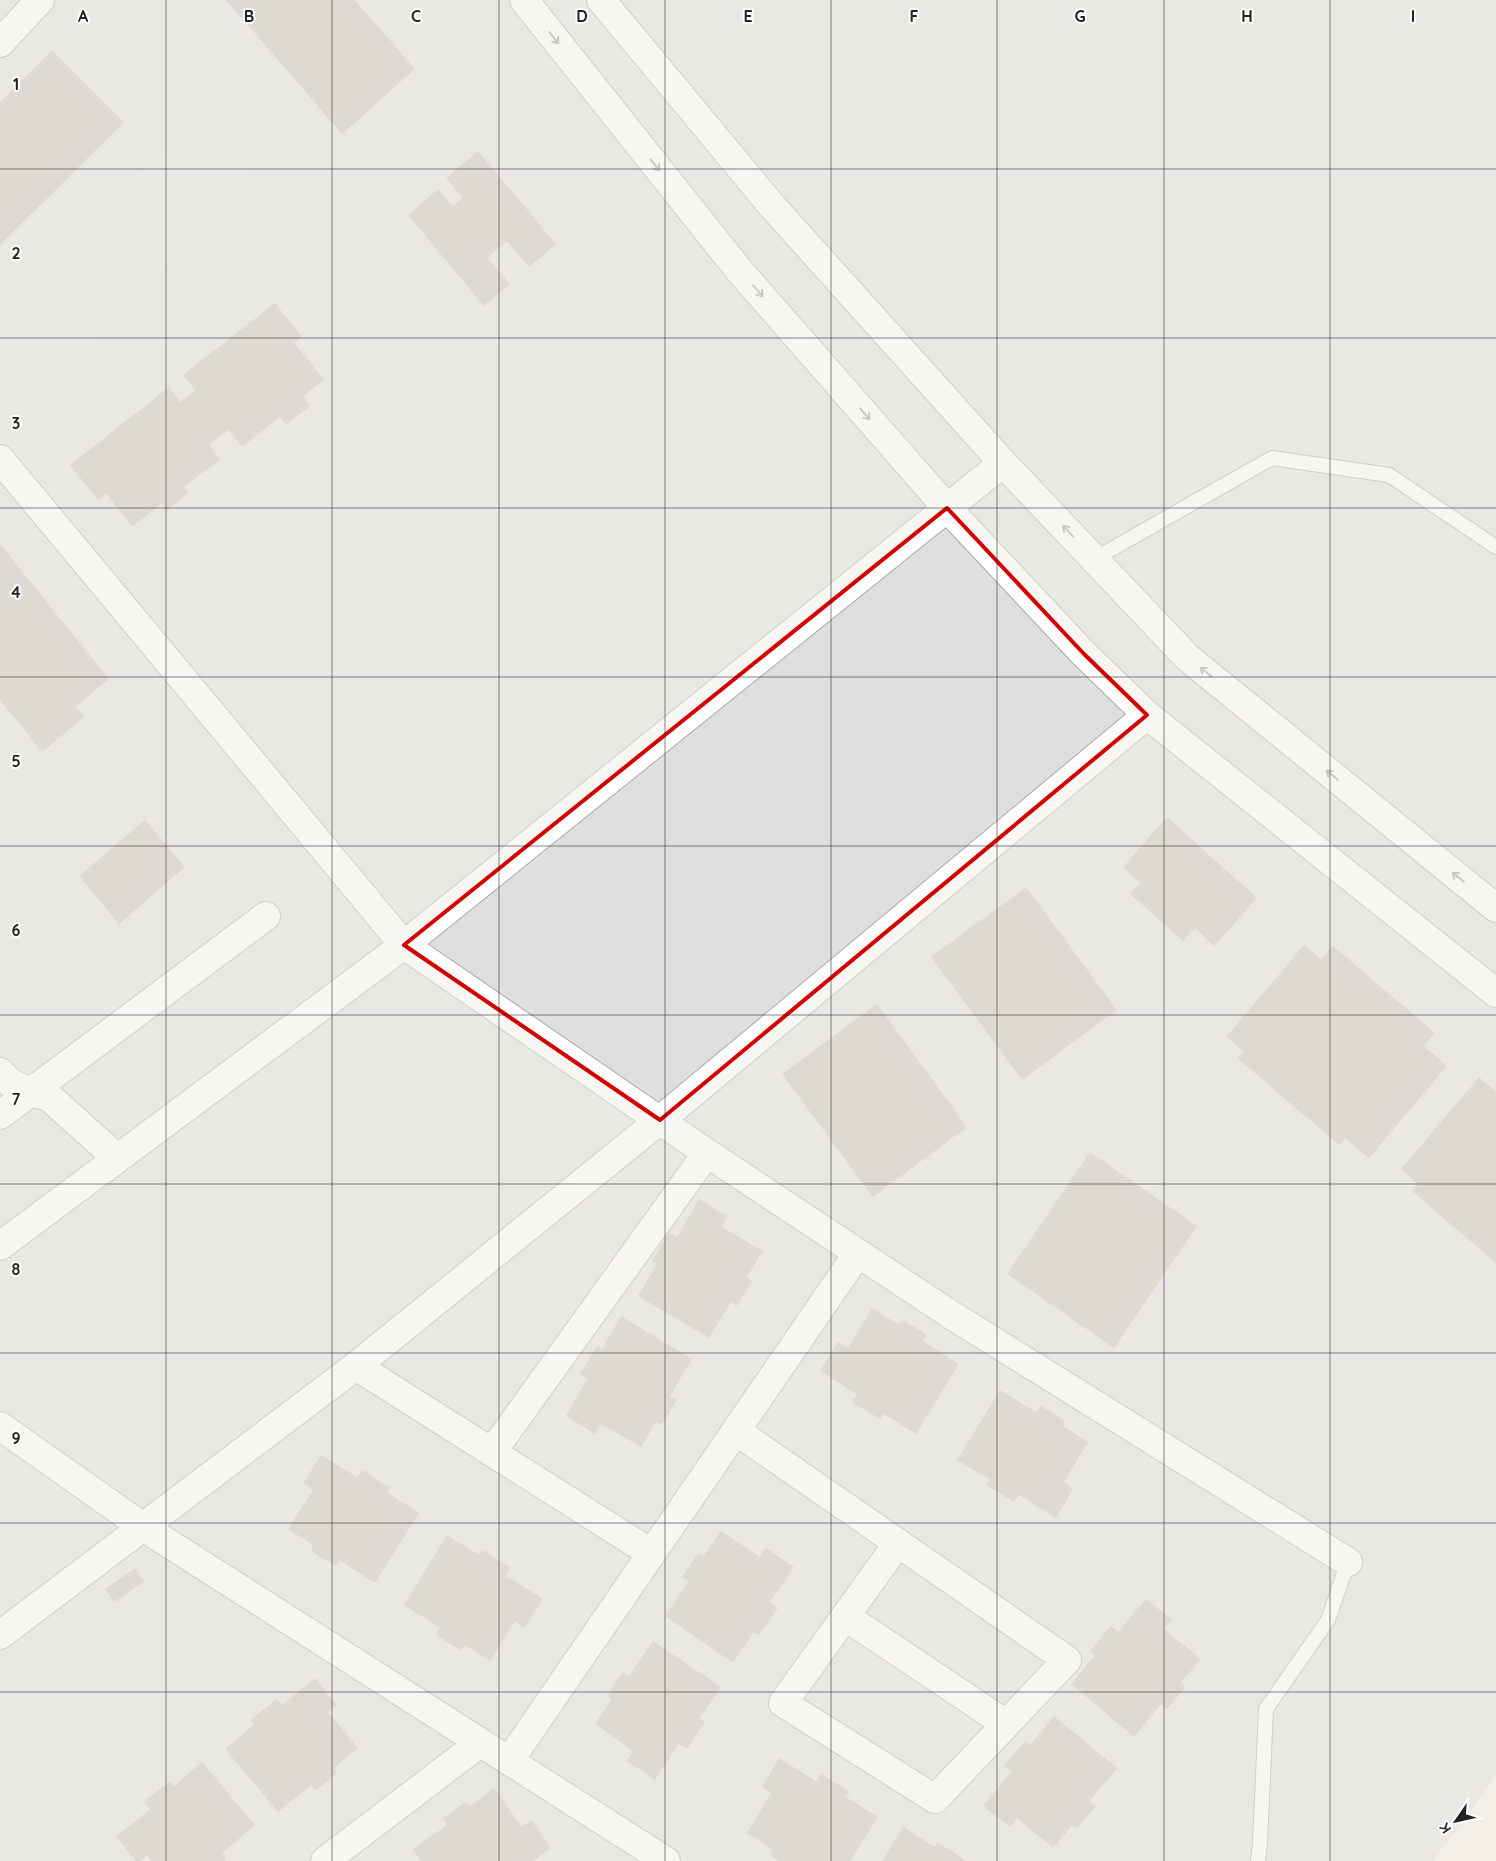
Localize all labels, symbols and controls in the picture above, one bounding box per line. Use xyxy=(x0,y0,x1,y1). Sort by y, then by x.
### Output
text: A xyxy=(78,6,89,26)
text: B xyxy=(244,6,254,26)
text: C xyxy=(411,6,421,26)
text: D xyxy=(576,6,588,26)
text: E xyxy=(743,6,753,26)
text: F xyxy=(910,6,919,26)
text: G xyxy=(1074,6,1086,26)
text: H xyxy=(1241,6,1253,26)
text: I xyxy=(1411,6,1415,26)
one-way arrow xyxy=(548,31,559,44)
text: 1 xyxy=(13,74,19,94)
one-way arrow xyxy=(650,158,661,171)
text: 2 xyxy=(11,243,21,263)
one-way arrow xyxy=(752,285,764,298)
one-way arrow xyxy=(859,407,870,420)
text: 3 xyxy=(12,413,20,433)
one-way arrow xyxy=(1062,525,1074,538)
text: 4 xyxy=(11,582,21,602)
one-way arrow xyxy=(1199,667,1212,678)
text: 5 xyxy=(11,751,21,771)
one-way arrow xyxy=(1326,769,1339,780)
one-way arrow xyxy=(1452,871,1465,882)
text: 6 xyxy=(12,920,21,940)
text: 7 xyxy=(12,1089,21,1109)
text: 8 xyxy=(12,1259,21,1279)
text: 9 xyxy=(11,1428,21,1448)
north arrow xyxy=(1431,1796,1481,1846)
text: K xyxy=(1435,1819,1455,1837)

